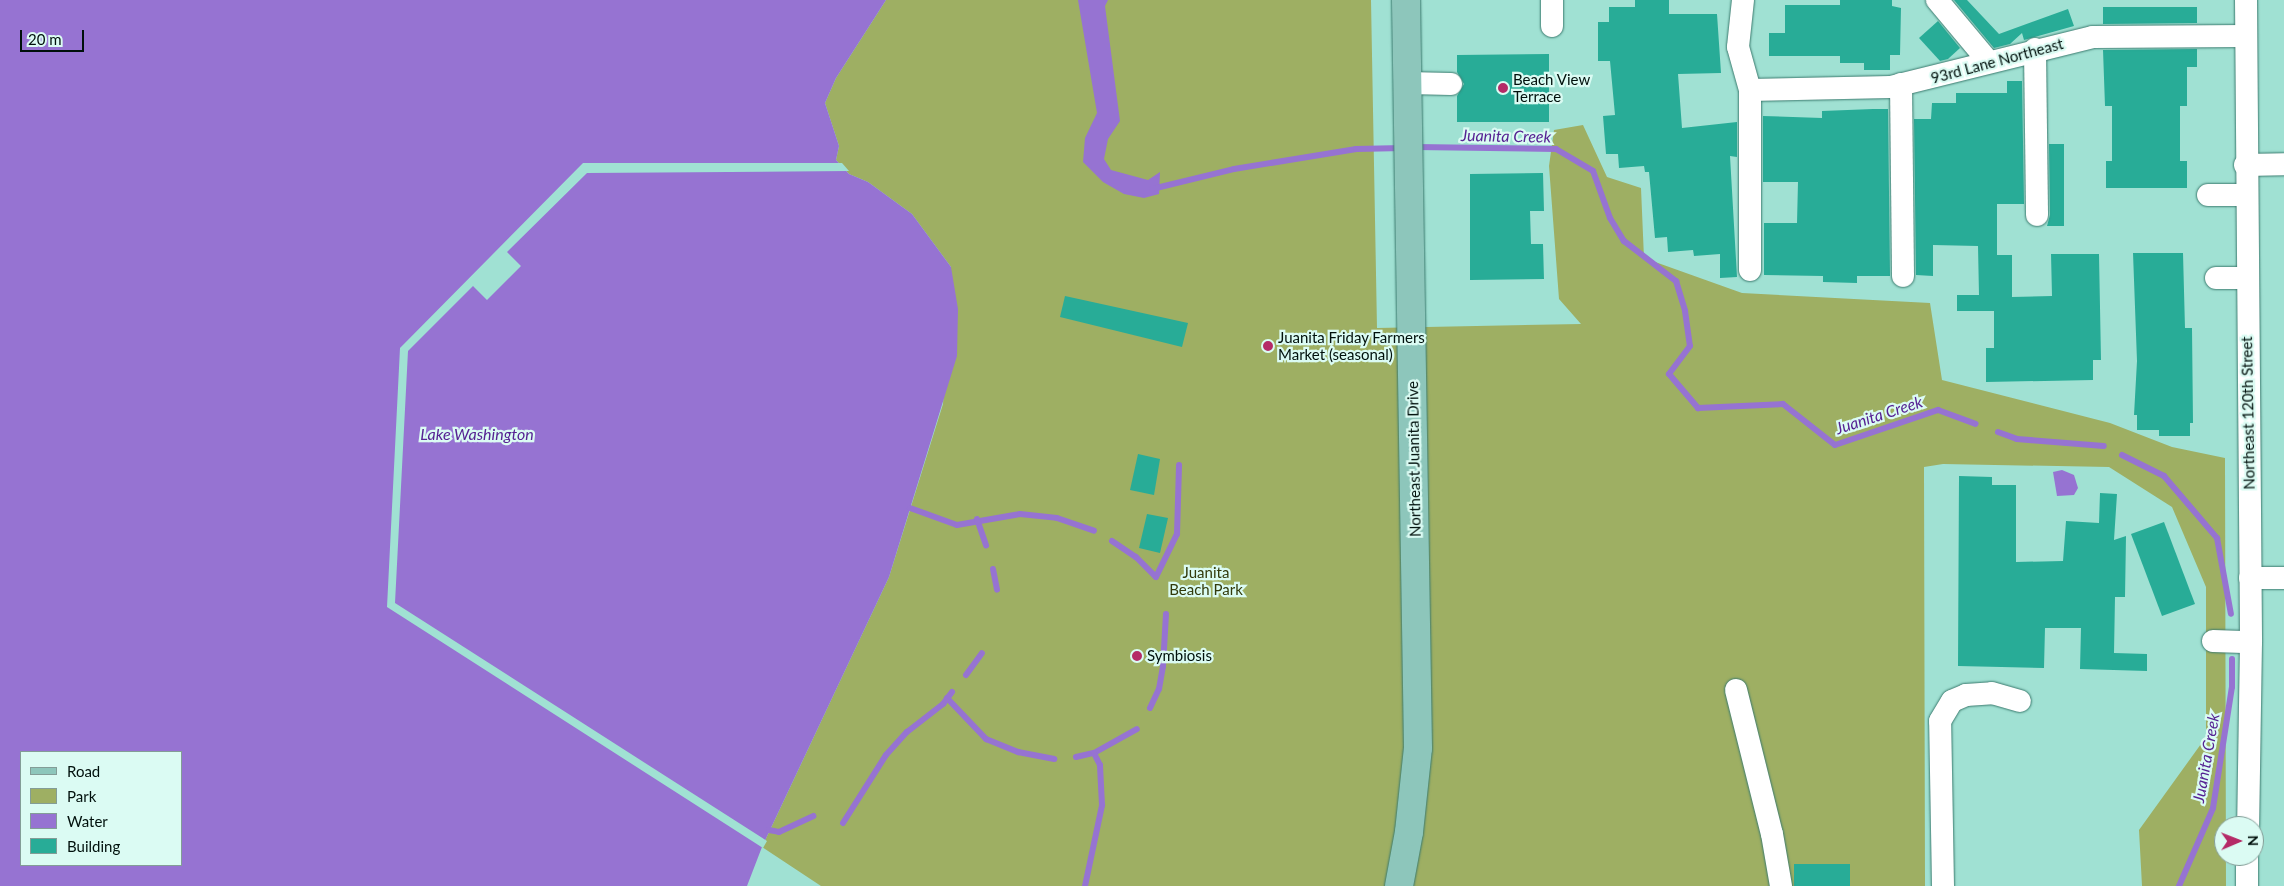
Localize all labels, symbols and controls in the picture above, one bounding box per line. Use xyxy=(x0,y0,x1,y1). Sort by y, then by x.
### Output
scale bar xyxy=(22,20,86,52)
text: 20 m xyxy=(28,30,62,48)
street label: 93rd Lane Northeast xyxy=(1929,35,2065,87)
place label: Beach View Terrace xyxy=(1513,70,1591,105)
marker: Beach View Terrace xyxy=(1497,82,1509,94)
water label: Juanita Creek xyxy=(1461,126,1551,146)
place label: Juanita Friday Farmers Market (seasonal) xyxy=(1278,328,1425,363)
street label: Northeast 120th Street xyxy=(2238,336,2258,490)
marker: Juanita Friday Farmers Market (seasonal) xyxy=(1262,340,1274,352)
street label: Northeast Juanita Drive xyxy=(1404,381,1424,537)
water label: Juanita Creek xyxy=(1833,392,1925,438)
water label: Lake Washington xyxy=(420,424,534,444)
park label: Juanita Beach Park xyxy=(1169,563,1243,598)
place label: Symbiosis xyxy=(1147,647,1212,665)
marker: Symbiosis xyxy=(1131,650,1143,662)
water label: Juanita Creek xyxy=(2189,712,2223,804)
legend xyxy=(20,751,182,866)
text: Road xyxy=(67,762,100,780)
text: Park xyxy=(67,787,96,805)
text: Water xyxy=(67,812,108,830)
north arrow xyxy=(2214,816,2264,866)
text: N xyxy=(2245,835,2262,846)
text: Building xyxy=(67,837,120,855)

